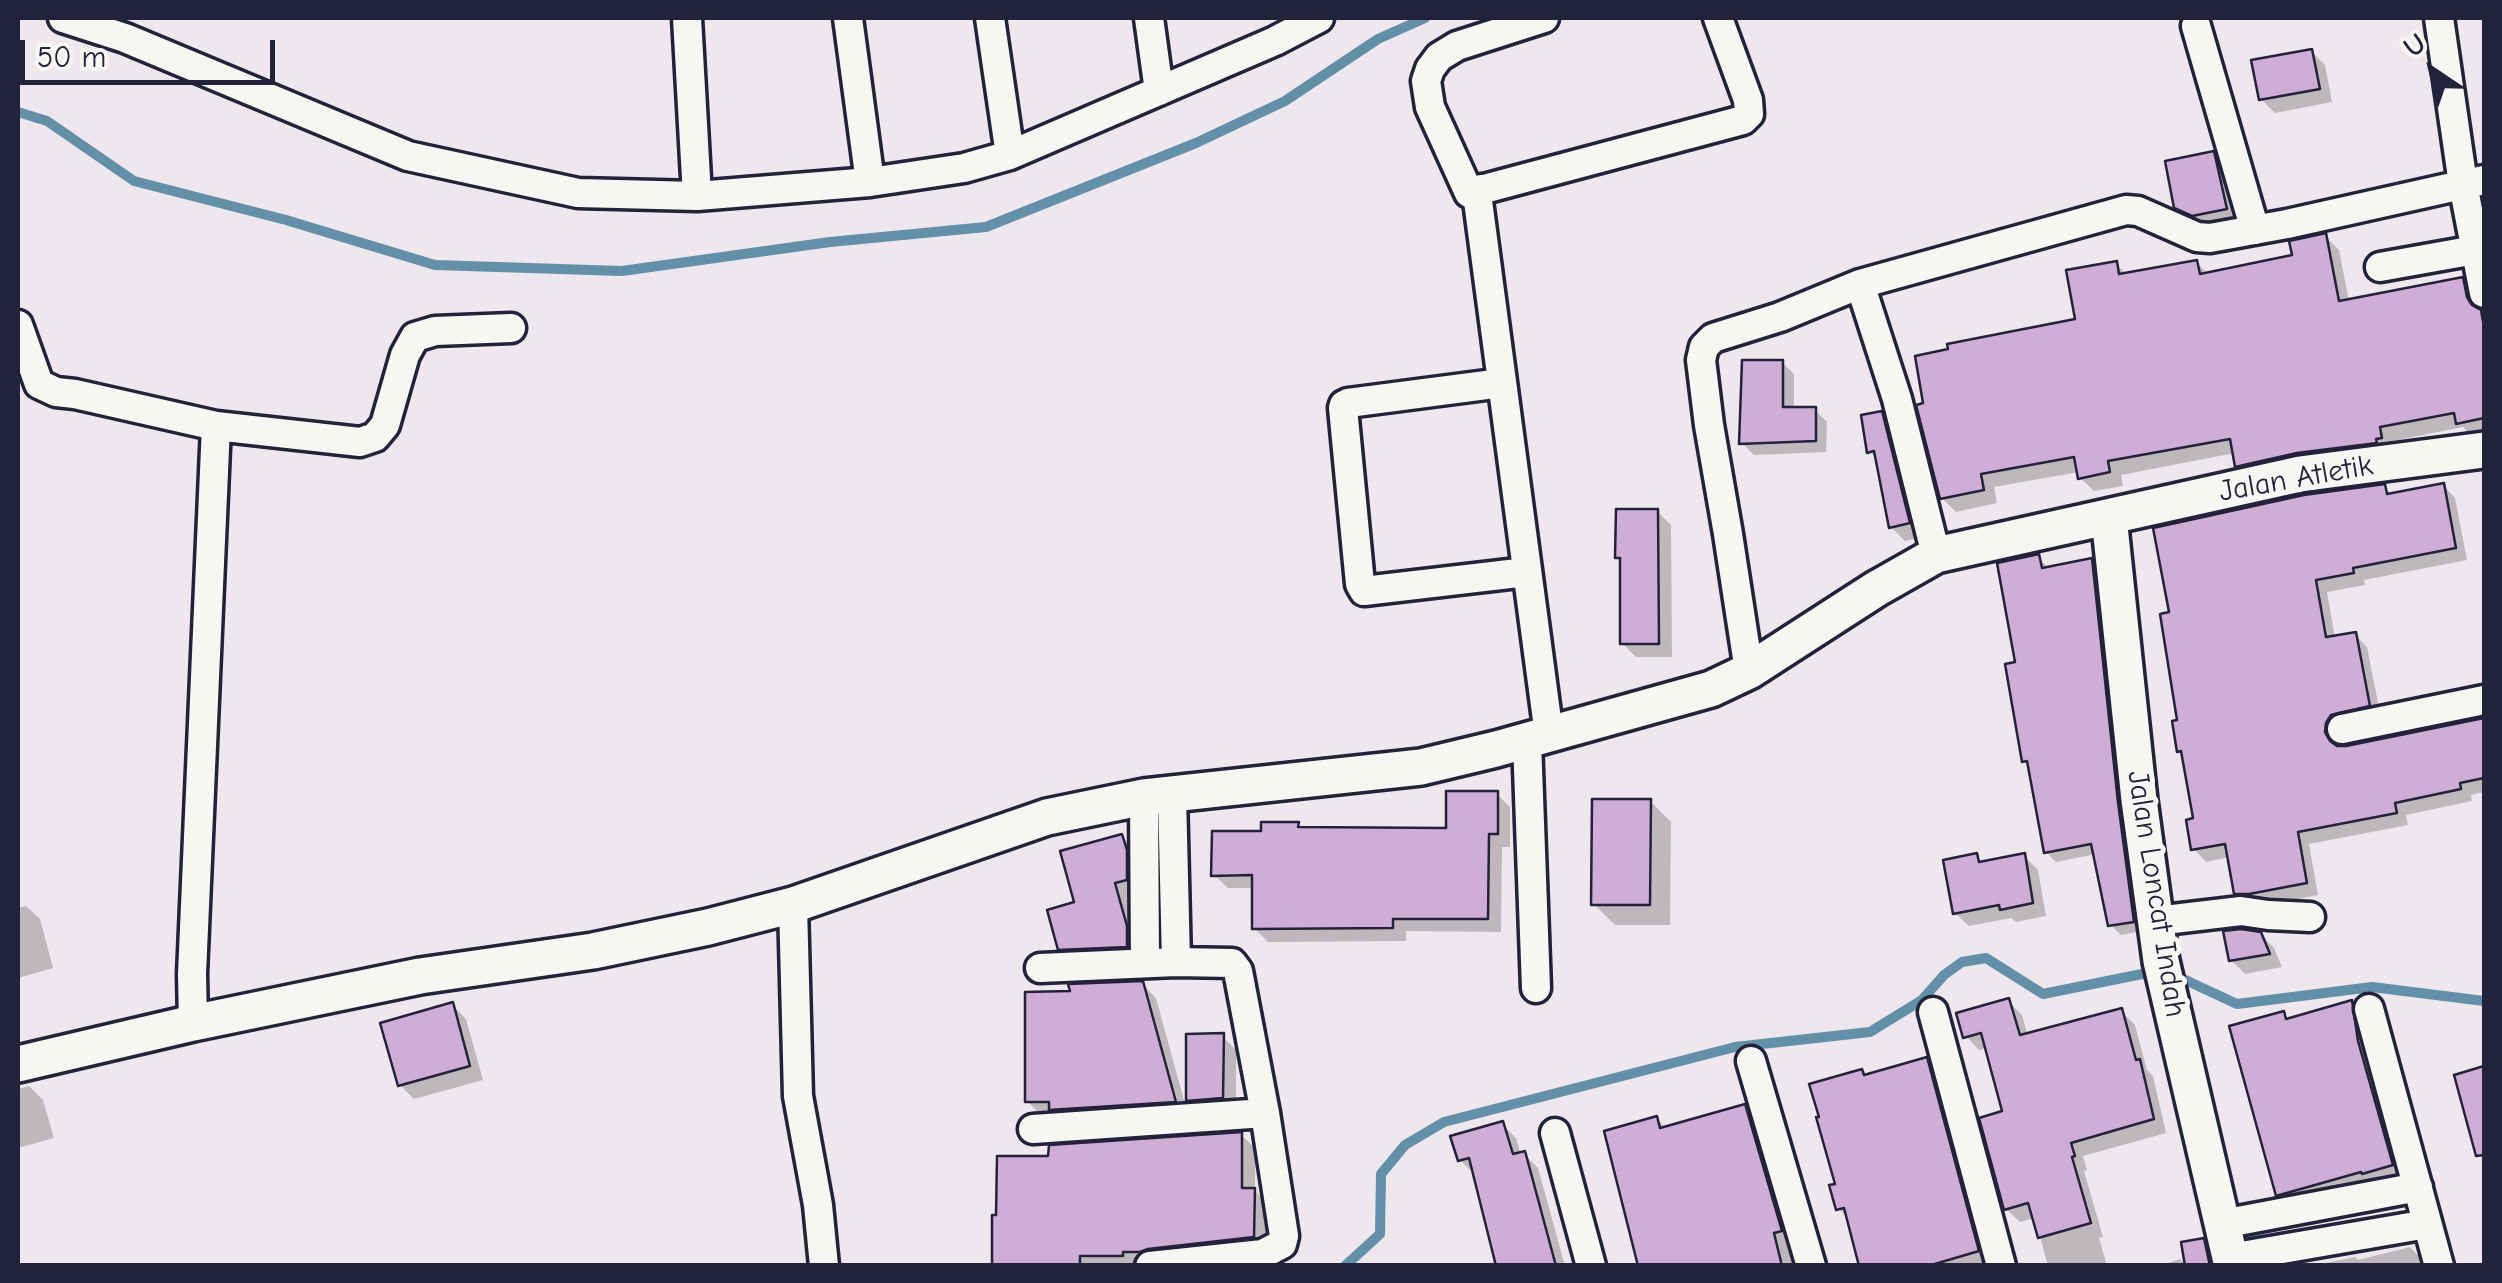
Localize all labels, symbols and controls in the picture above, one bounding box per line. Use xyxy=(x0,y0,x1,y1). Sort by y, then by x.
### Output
scale bar xyxy=(25,20,280,82)
north arrow xyxy=(2382,20,2482,120)
text: U xyxy=(2398,27,2432,64)
text: 50 m xyxy=(37,40,106,75)
street label: Jalan Atletik xyxy=(2216,448,2376,510)
street label: Jalan Loncat Indah xyxy=(2119,768,2193,1020)

